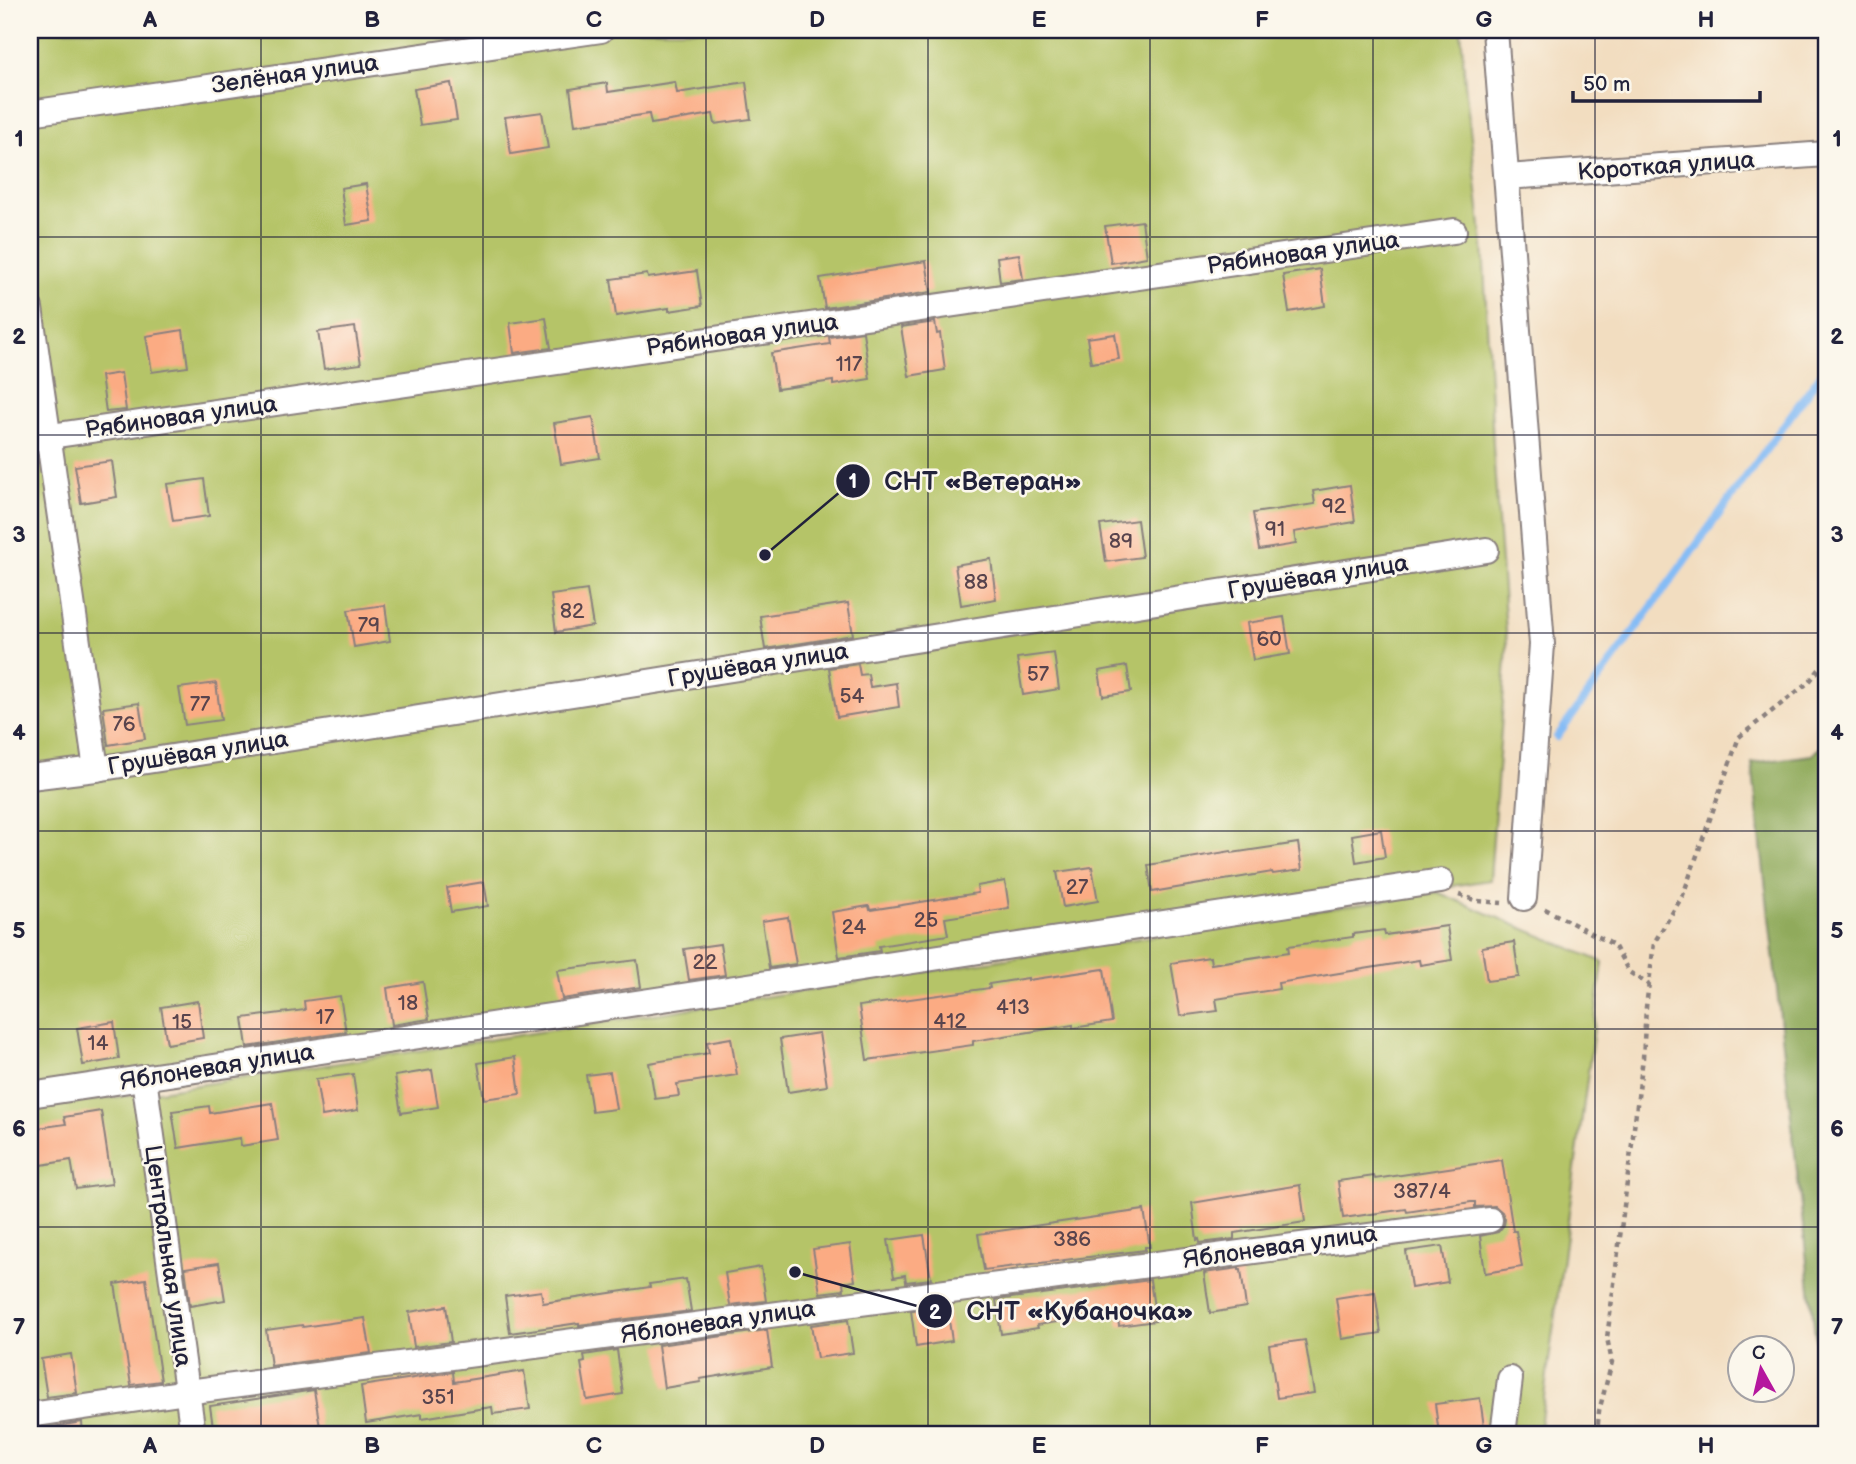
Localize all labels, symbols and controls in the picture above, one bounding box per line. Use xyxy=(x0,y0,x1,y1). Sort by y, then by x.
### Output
text: A xyxy=(142,6,158,34)
text: B xyxy=(364,6,380,34)
text: C xyxy=(586,6,602,34)
text: D xyxy=(809,6,825,34)
text: E xyxy=(1032,6,1047,34)
text: F xyxy=(1255,6,1269,34)
text: G xyxy=(1476,6,1493,34)
text: H xyxy=(1697,6,1715,34)
street label: Зелёная улица xyxy=(210,48,380,100)
scale bar xyxy=(1573,60,1760,104)
text: 50 m xyxy=(1583,72,1630,97)
text: 1 xyxy=(14,125,24,153)
text: 1 xyxy=(1832,125,1842,153)
street label: Короткая улица xyxy=(1576,145,1756,187)
street label: Рябиновая улица xyxy=(1205,225,1401,281)
street label: Рябиновая улица xyxy=(644,307,840,363)
text: 2 xyxy=(12,323,26,351)
text: 2 xyxy=(1830,323,1844,351)
house number: 117 xyxy=(836,352,863,377)
street label: Рябиновая улица xyxy=(83,389,279,445)
callout: СНТ «Ветеран» xyxy=(835,457,1096,504)
text: СНТ «Ветеран» xyxy=(884,467,1082,498)
text: 1 xyxy=(849,469,857,494)
house number: 92 xyxy=(1322,494,1347,519)
house number: 91 xyxy=(1265,517,1285,542)
text: 3 xyxy=(12,521,26,549)
text: 3 xyxy=(1830,521,1844,549)
house number: 89 xyxy=(1109,529,1133,554)
street label: Грушёвая улица xyxy=(1226,548,1410,606)
house number: 88 xyxy=(964,570,988,595)
house number: 82 xyxy=(560,599,585,624)
house number: 79 xyxy=(358,613,380,638)
house number: 60 xyxy=(1256,627,1282,652)
street label: Грушёвая улица xyxy=(666,636,850,694)
house number: 57 xyxy=(1027,662,1050,687)
house number: 54 xyxy=(840,684,865,709)
house number: 77 xyxy=(190,692,211,717)
house number: 76 xyxy=(112,712,136,737)
text: 4 xyxy=(12,719,26,747)
text: 4 xyxy=(1830,719,1844,747)
street label: Грушёвая улица xyxy=(106,724,290,782)
house number: 27 xyxy=(1066,875,1089,900)
house number: 25 xyxy=(914,908,938,933)
house number: 24 xyxy=(842,915,867,940)
text: 5 xyxy=(12,917,26,945)
text: 5 xyxy=(1830,917,1844,945)
house number: 22 xyxy=(693,950,718,975)
house number: 18 xyxy=(398,991,418,1016)
house number: 413 xyxy=(996,995,1030,1020)
house number: 17 xyxy=(316,1005,335,1030)
house number: 412 xyxy=(933,1009,967,1034)
house number: 15 xyxy=(172,1010,192,1035)
house number: 14 xyxy=(88,1031,109,1056)
street label: Яблоневая улица xyxy=(118,1037,316,1097)
text: 6 xyxy=(12,1115,26,1143)
text: 6 xyxy=(1830,1115,1844,1143)
street label: Центральная улица xyxy=(138,1143,198,1369)
house number: 387/4 xyxy=(1393,1179,1451,1204)
street label: Яблоневая улица xyxy=(1181,1219,1379,1275)
house number: 386 xyxy=(1053,1227,1091,1252)
callout: СНТ «Кубаночка» xyxy=(917,1288,1207,1335)
street label: Яблоневая улица xyxy=(619,1294,817,1350)
text: СНТ «Кубаночка» xyxy=(966,1297,1194,1328)
text: 2 xyxy=(929,1300,942,1325)
text: 7 xyxy=(13,1313,26,1341)
text: 7 xyxy=(1831,1313,1844,1341)
north arrow xyxy=(1727,1334,1797,1404)
text: С xyxy=(1751,1341,1767,1366)
house number: 351 xyxy=(421,1385,455,1410)
text: A xyxy=(142,1432,158,1460)
text: B xyxy=(364,1432,380,1460)
text: C xyxy=(586,1432,602,1460)
text: D xyxy=(809,1432,825,1460)
text: E xyxy=(1032,1432,1047,1460)
text: F xyxy=(1255,1432,1269,1460)
text: G xyxy=(1476,1432,1493,1460)
text: H xyxy=(1697,1432,1715,1460)

